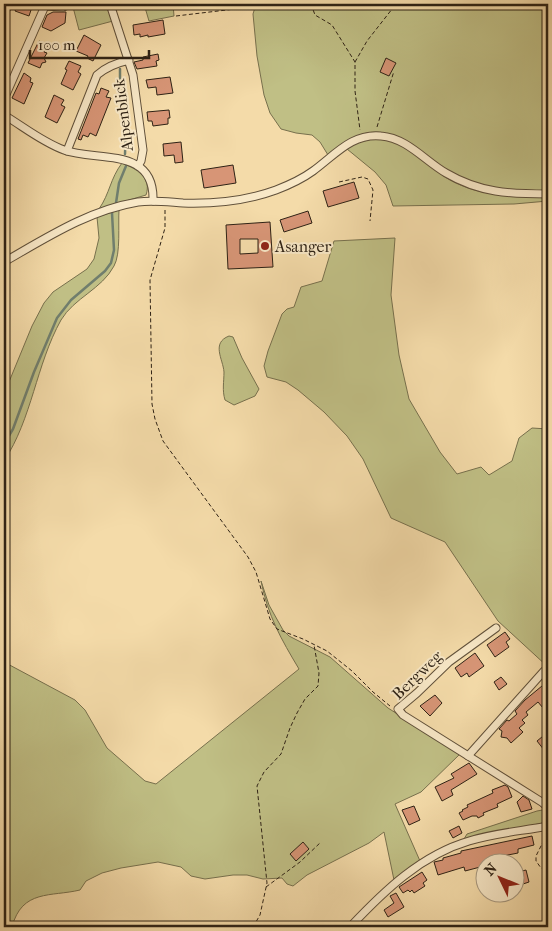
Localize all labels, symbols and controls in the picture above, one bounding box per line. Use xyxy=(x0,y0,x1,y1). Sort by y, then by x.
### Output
scale bar xyxy=(30,28,149,60)
text: 100 m xyxy=(38,36,76,54)
street label: Alpenblick xyxy=(109,77,137,153)
place label: Asanger xyxy=(274,237,331,256)
marker: Asanger xyxy=(259,240,271,252)
street label: Bergweg xyxy=(388,646,446,703)
north arrow xyxy=(474,854,524,904)
text: N xyxy=(481,860,501,879)

